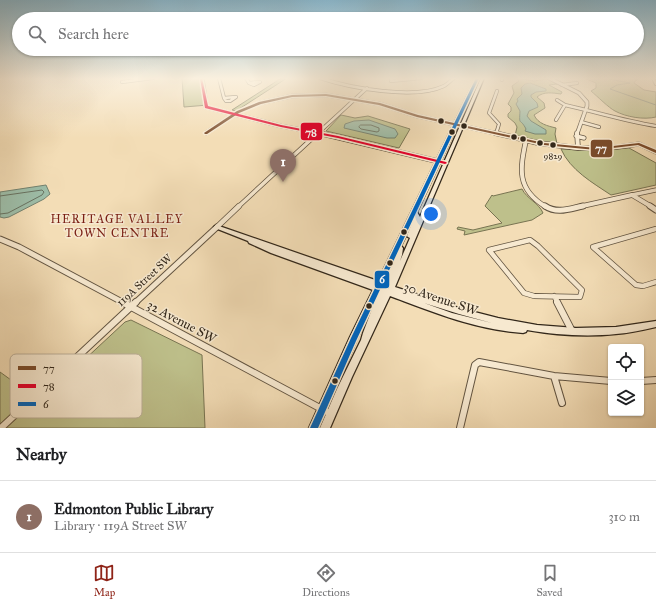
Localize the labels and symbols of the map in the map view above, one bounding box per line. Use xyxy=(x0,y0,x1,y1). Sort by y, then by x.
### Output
unlabelled marker xyxy=(436,116,446,126)
unlabelled marker xyxy=(459,121,469,131)
line badge: 78 xyxy=(300,122,323,141)
text: 78 xyxy=(305,126,317,139)
unlabelled marker xyxy=(447,127,457,137)
unlabelled marker xyxy=(509,132,519,142)
unlabelled marker xyxy=(518,134,528,144)
unlabelled marker xyxy=(535,138,545,148)
line badge: 77 xyxy=(590,139,613,158)
marker: 9829 xyxy=(548,140,558,150)
text: 77 xyxy=(595,142,607,155)
pin: 1 xyxy=(270,149,296,182)
place label: 9829 xyxy=(544,150,563,161)
your location xyxy=(421,204,441,224)
district label: HERITAGE VALLEY TOWN CENTRE xyxy=(51,212,183,240)
unlabelled marker xyxy=(399,227,409,237)
street label: 119A Street SW xyxy=(114,251,175,309)
unlabelled marker xyxy=(385,258,395,268)
line badge: 6 xyxy=(374,270,390,289)
text: 6 xyxy=(379,273,386,286)
street label: 30 Avenue SW xyxy=(402,279,480,319)
street label: 32 Avenue SW xyxy=(144,297,219,347)
unlabelled marker xyxy=(364,301,374,311)
legend xyxy=(10,354,142,418)
text: 77 xyxy=(43,362,55,375)
unlabelled marker xyxy=(330,376,340,386)
text: 78 xyxy=(43,380,55,393)
text: 6 xyxy=(43,398,49,411)

